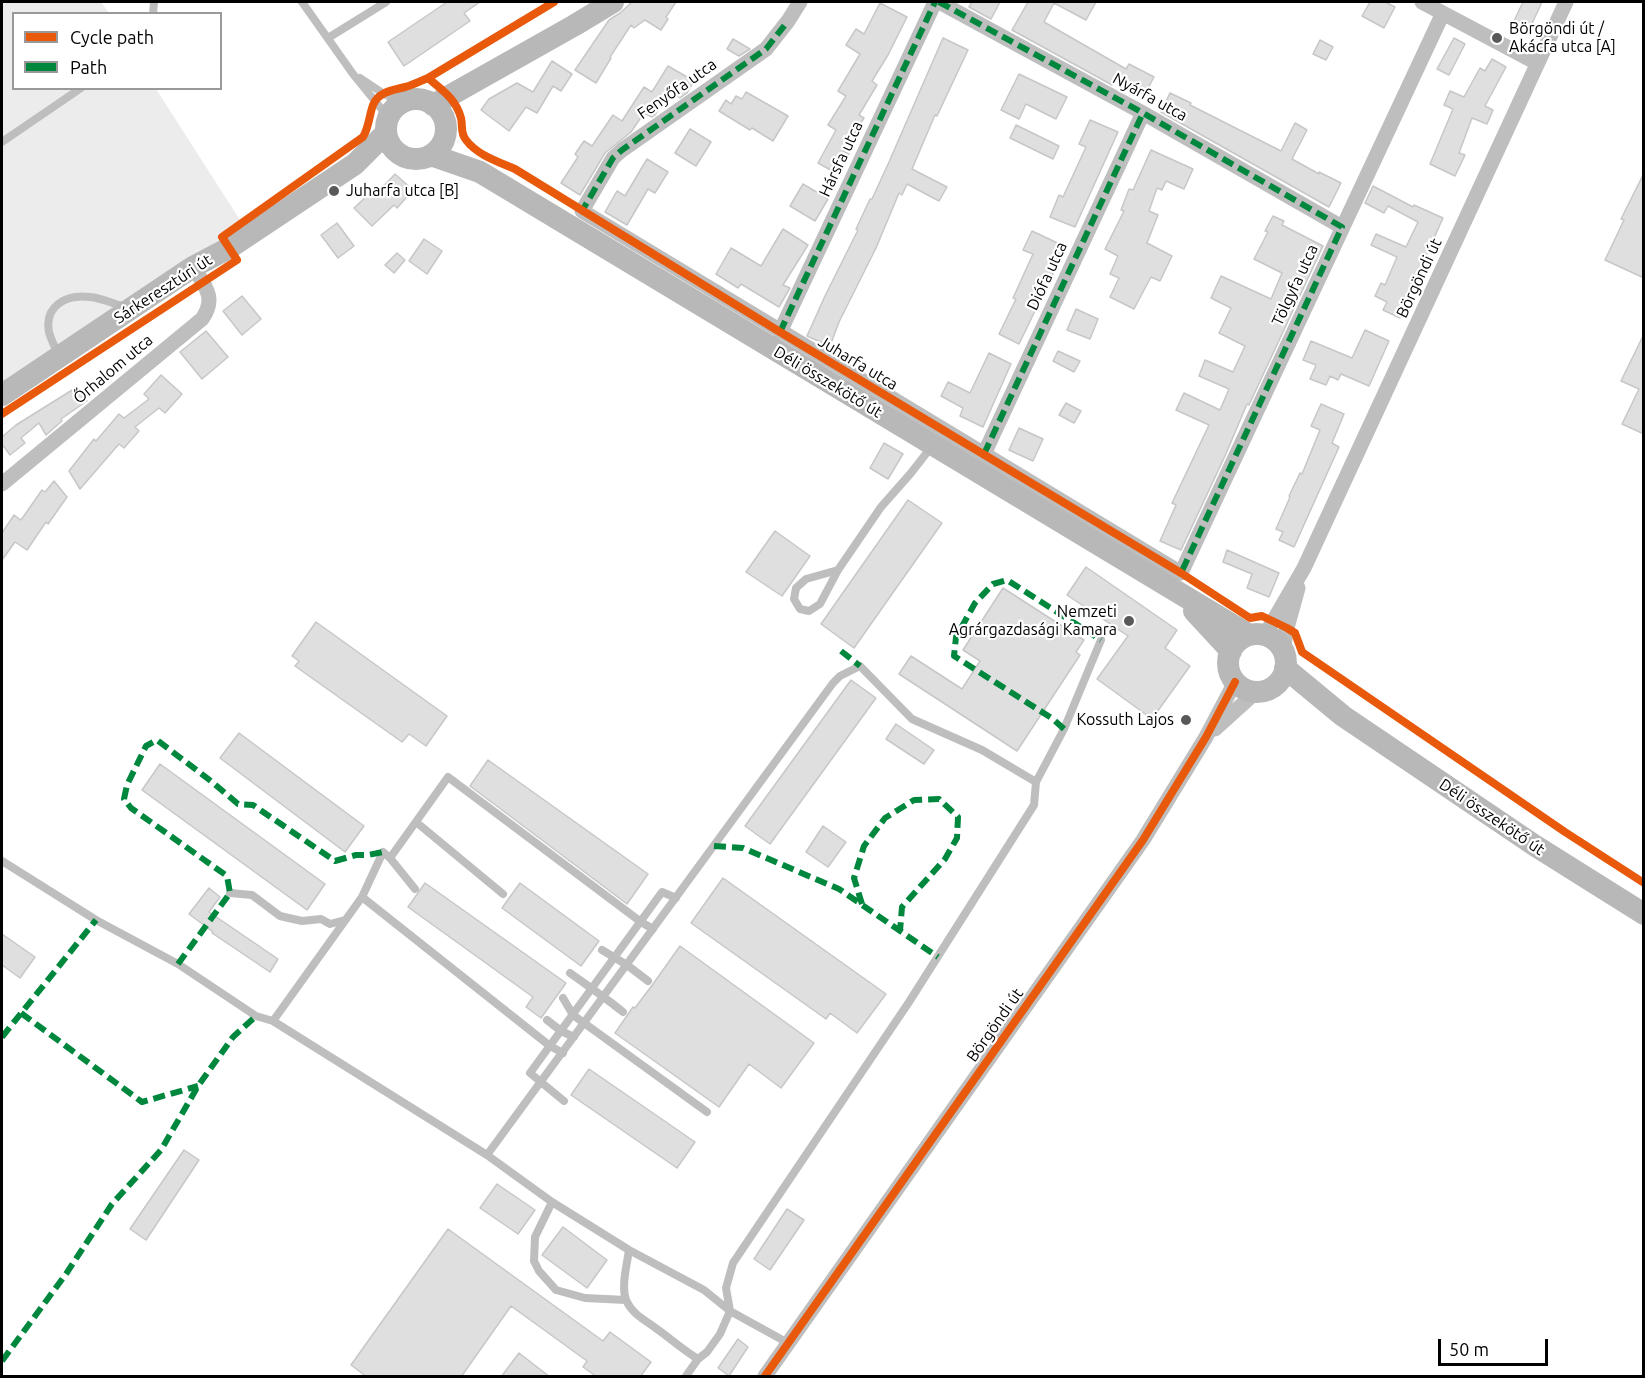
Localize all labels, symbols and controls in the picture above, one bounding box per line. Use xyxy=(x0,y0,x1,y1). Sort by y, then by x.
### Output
legend xyxy=(12,12,222,90)
place label: Börgöndi út / Akácfa utca [A] xyxy=(1509,19,1616,57)
text: Cycle path xyxy=(70,27,154,47)
marker: Börgöndi út / Akácfa utca [A] xyxy=(1490,31,1504,45)
street label: Fenyőfa utca xyxy=(634,55,720,123)
text: Path xyxy=(70,57,107,77)
street label: Nyárfa utca xyxy=(1109,69,1191,125)
street label: Hársfa utca xyxy=(815,118,867,200)
place label: Juharfa utca [B] xyxy=(346,181,459,201)
marker: Juharfa utca [B] xyxy=(327,184,341,198)
street label: Börgöndi út xyxy=(1392,235,1446,321)
street label: Diófa utca xyxy=(1023,239,1071,313)
street label: Tölgyfa utca xyxy=(1268,241,1322,329)
street label: Sárkeresztúri út xyxy=(110,250,216,328)
street label: Őrhalom utca xyxy=(69,330,157,408)
street label: Juharfa utca xyxy=(815,332,901,394)
street label: Déli összekötő út xyxy=(770,342,886,422)
place label: Nemzeti Agrárgazdasági Kamara xyxy=(949,602,1117,640)
marker: Nemzeti Agrárgazdasági Kamara xyxy=(1122,614,1136,628)
place label: Kossuth Lajos xyxy=(1076,710,1174,730)
marker: Kossuth Lajos xyxy=(1179,713,1193,727)
street label: Déli összekötő út xyxy=(1436,775,1548,859)
street label: Börgöndi út xyxy=(963,984,1027,1066)
scale bar xyxy=(1441,1327,1550,1365)
text: 50 m xyxy=(1449,1339,1489,1359)

